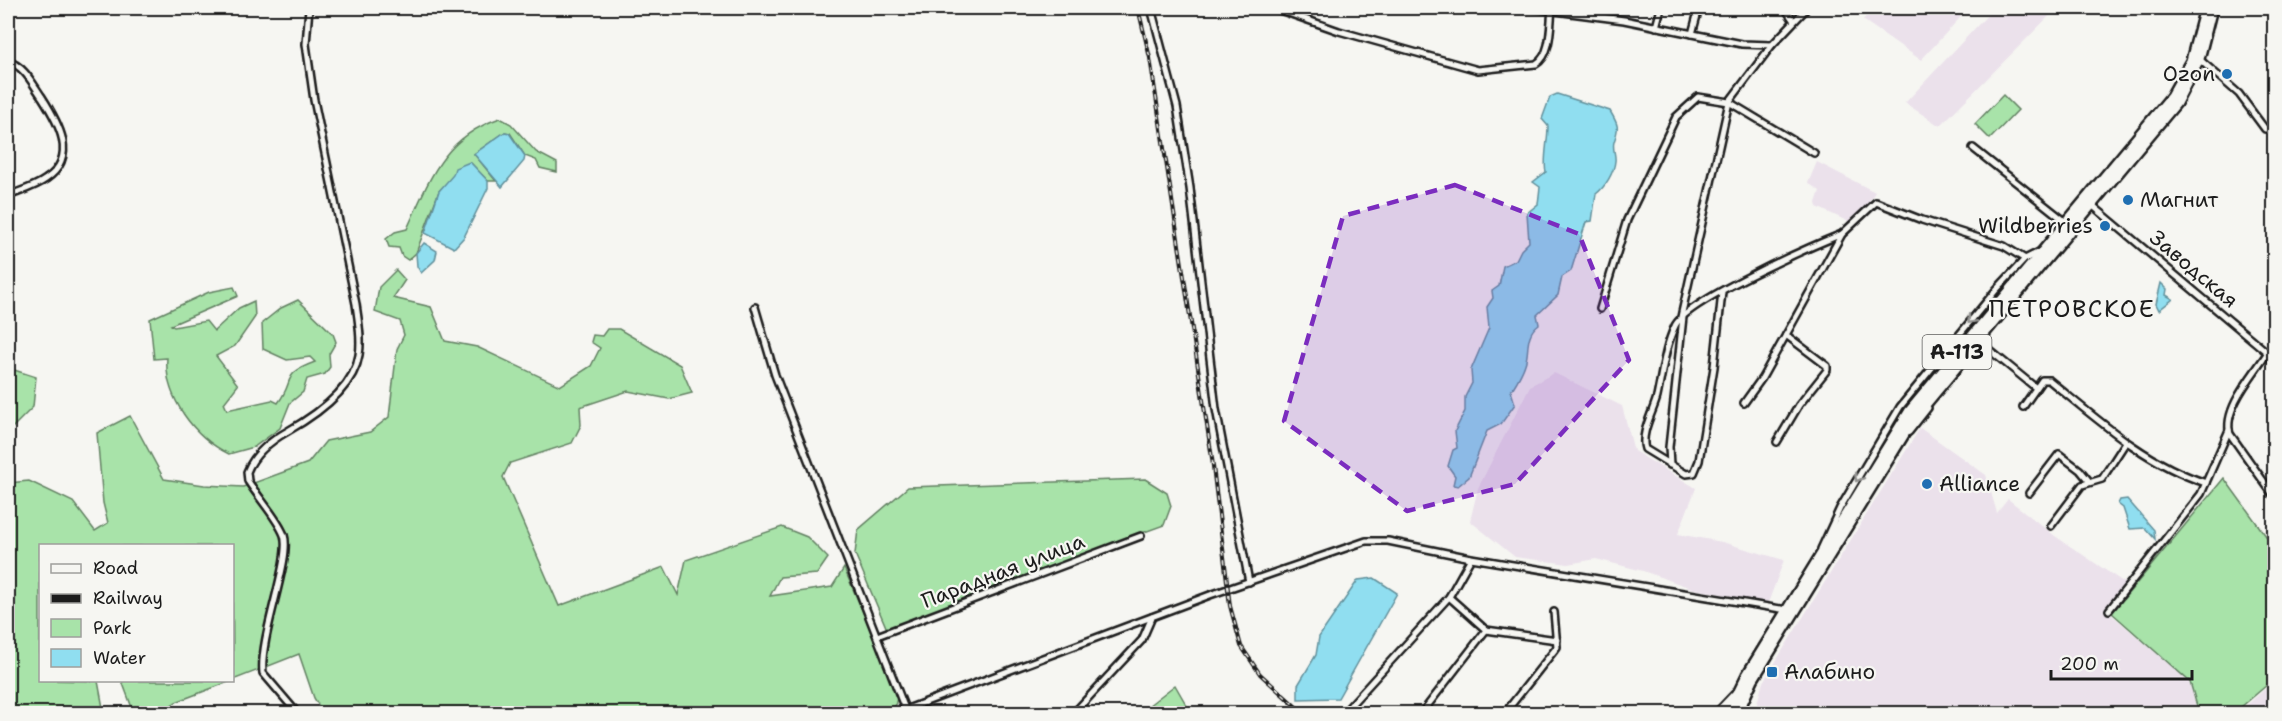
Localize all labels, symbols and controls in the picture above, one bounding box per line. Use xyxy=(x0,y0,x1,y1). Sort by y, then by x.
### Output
place label: Ozon xyxy=(2163,60,2215,88)
marker: Ozon xyxy=(2220,67,2234,81)
place label: Магнит xyxy=(2140,186,2219,214)
marker: Магнит xyxy=(2121,193,2135,207)
place label: Wildberries xyxy=(1978,212,2093,240)
marker: Wildberries xyxy=(2098,219,2112,233)
street label: Заводская xyxy=(2144,224,2244,314)
district label: ПЕТРОВСКОЕ xyxy=(1989,293,2155,325)
one-way arrow xyxy=(1968,313,1979,324)
road number: А-113 xyxy=(1922,335,1992,369)
place label: Alliance xyxy=(1939,470,2020,498)
one-way arrow xyxy=(1854,472,1865,482)
marker: Alliance xyxy=(1920,477,1934,491)
street label: Парадная улица xyxy=(917,527,1089,615)
legend xyxy=(39,544,234,682)
text: Road xyxy=(93,556,138,580)
text: Railway xyxy=(93,586,163,610)
text: Park xyxy=(93,616,132,640)
scale bar xyxy=(2051,643,2192,681)
text: Water xyxy=(93,646,146,670)
text: 200 m xyxy=(2060,652,2119,676)
place label: Алабино xyxy=(1784,658,1875,686)
marker: Алабино xyxy=(1765,665,1779,679)

